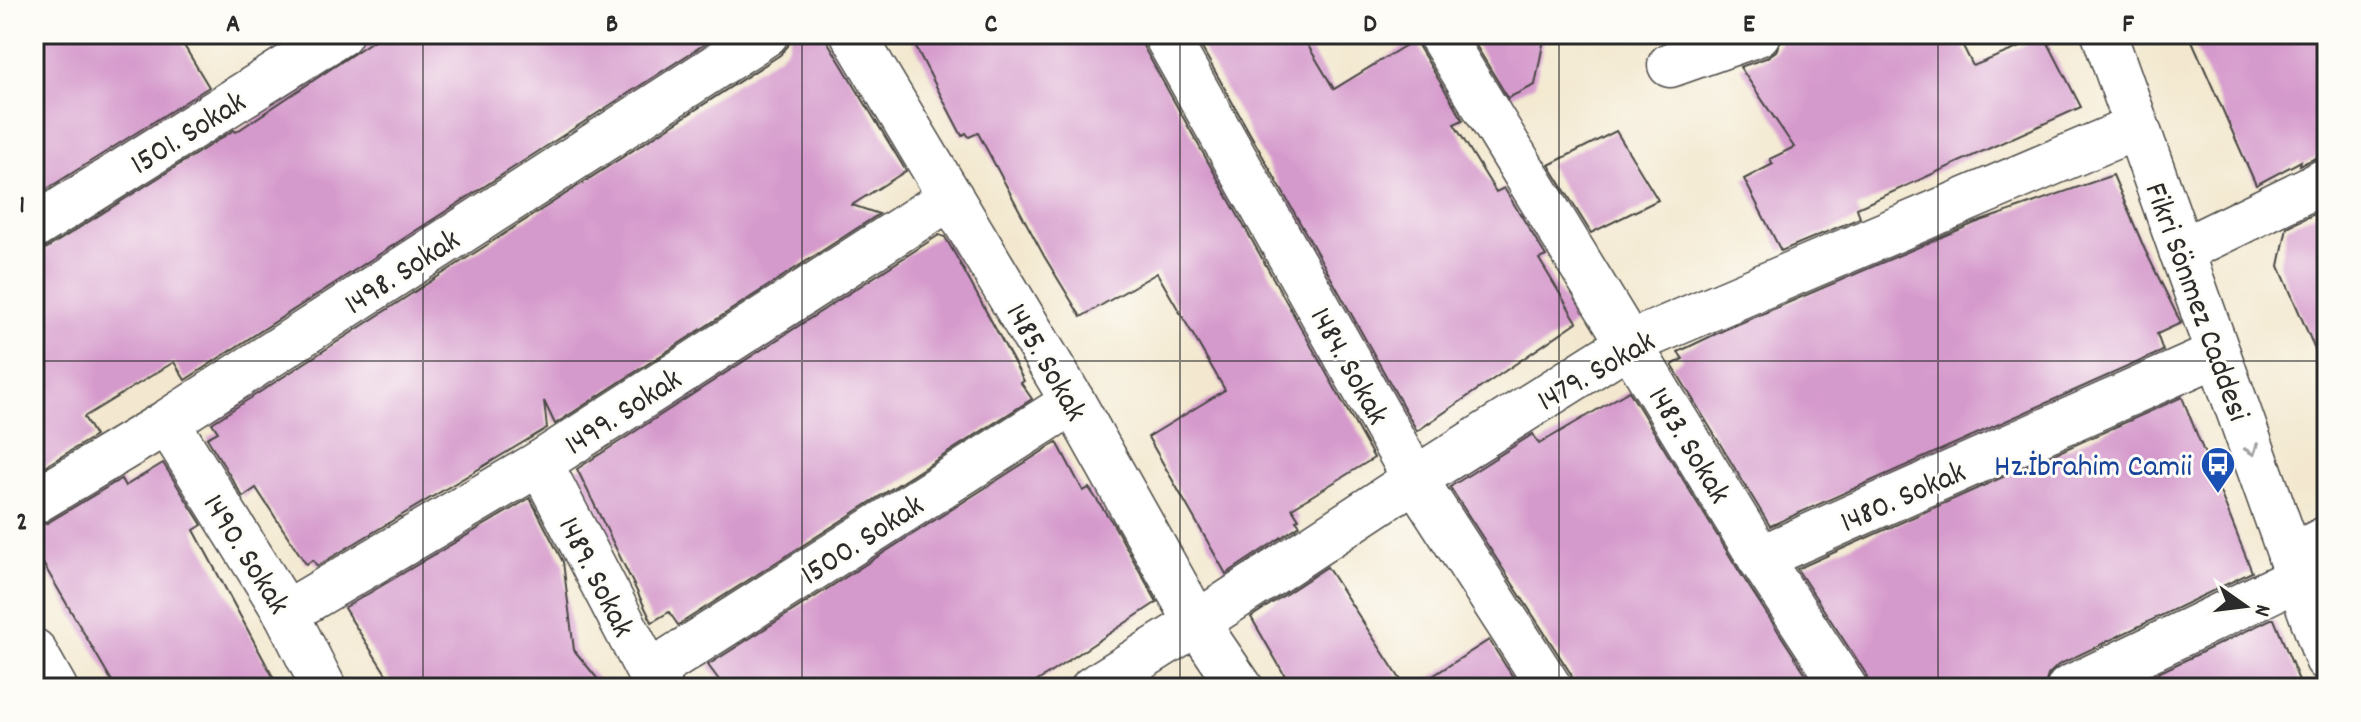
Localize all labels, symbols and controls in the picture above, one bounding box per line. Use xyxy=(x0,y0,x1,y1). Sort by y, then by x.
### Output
text: A xyxy=(226,7,240,44)
text: B xyxy=(606,7,618,44)
text: C xyxy=(985,7,998,44)
text: D xyxy=(1363,7,1377,44)
text: E xyxy=(1743,7,1755,44)
text: F xyxy=(2122,7,2134,44)
street label: 1501. Sokak xyxy=(123,82,256,189)
street label: Fikri Sönmez Caddesi xyxy=(2130,177,2259,429)
text: 1 xyxy=(19,188,25,225)
street label: 1498. Sokak xyxy=(337,219,471,329)
street label: 1485. Sokak xyxy=(991,296,1096,431)
street label: 1484. Sokak xyxy=(1295,300,1398,435)
street label: 1479. Sokak xyxy=(1530,321,1665,426)
street label: 1499. Sokak xyxy=(557,359,693,469)
street label: 1483. Sokak xyxy=(1634,379,1740,514)
one-way arrow xyxy=(2243,442,2259,456)
bus stop icon: Hz.İbrahim Camii xyxy=(2199,445,2237,495)
place label: Hz.İbrahim Camii xyxy=(1994,446,2192,492)
street label: 1480. Sokak xyxy=(1834,452,1974,548)
street label: 1500. Sokak xyxy=(793,485,935,599)
street label: 1490. Sokak xyxy=(189,486,299,625)
text: 2 xyxy=(16,505,28,542)
street label: 1489. Sokak xyxy=(544,510,644,647)
north arrow xyxy=(2205,566,2285,646)
text: N xyxy=(2245,601,2277,619)

